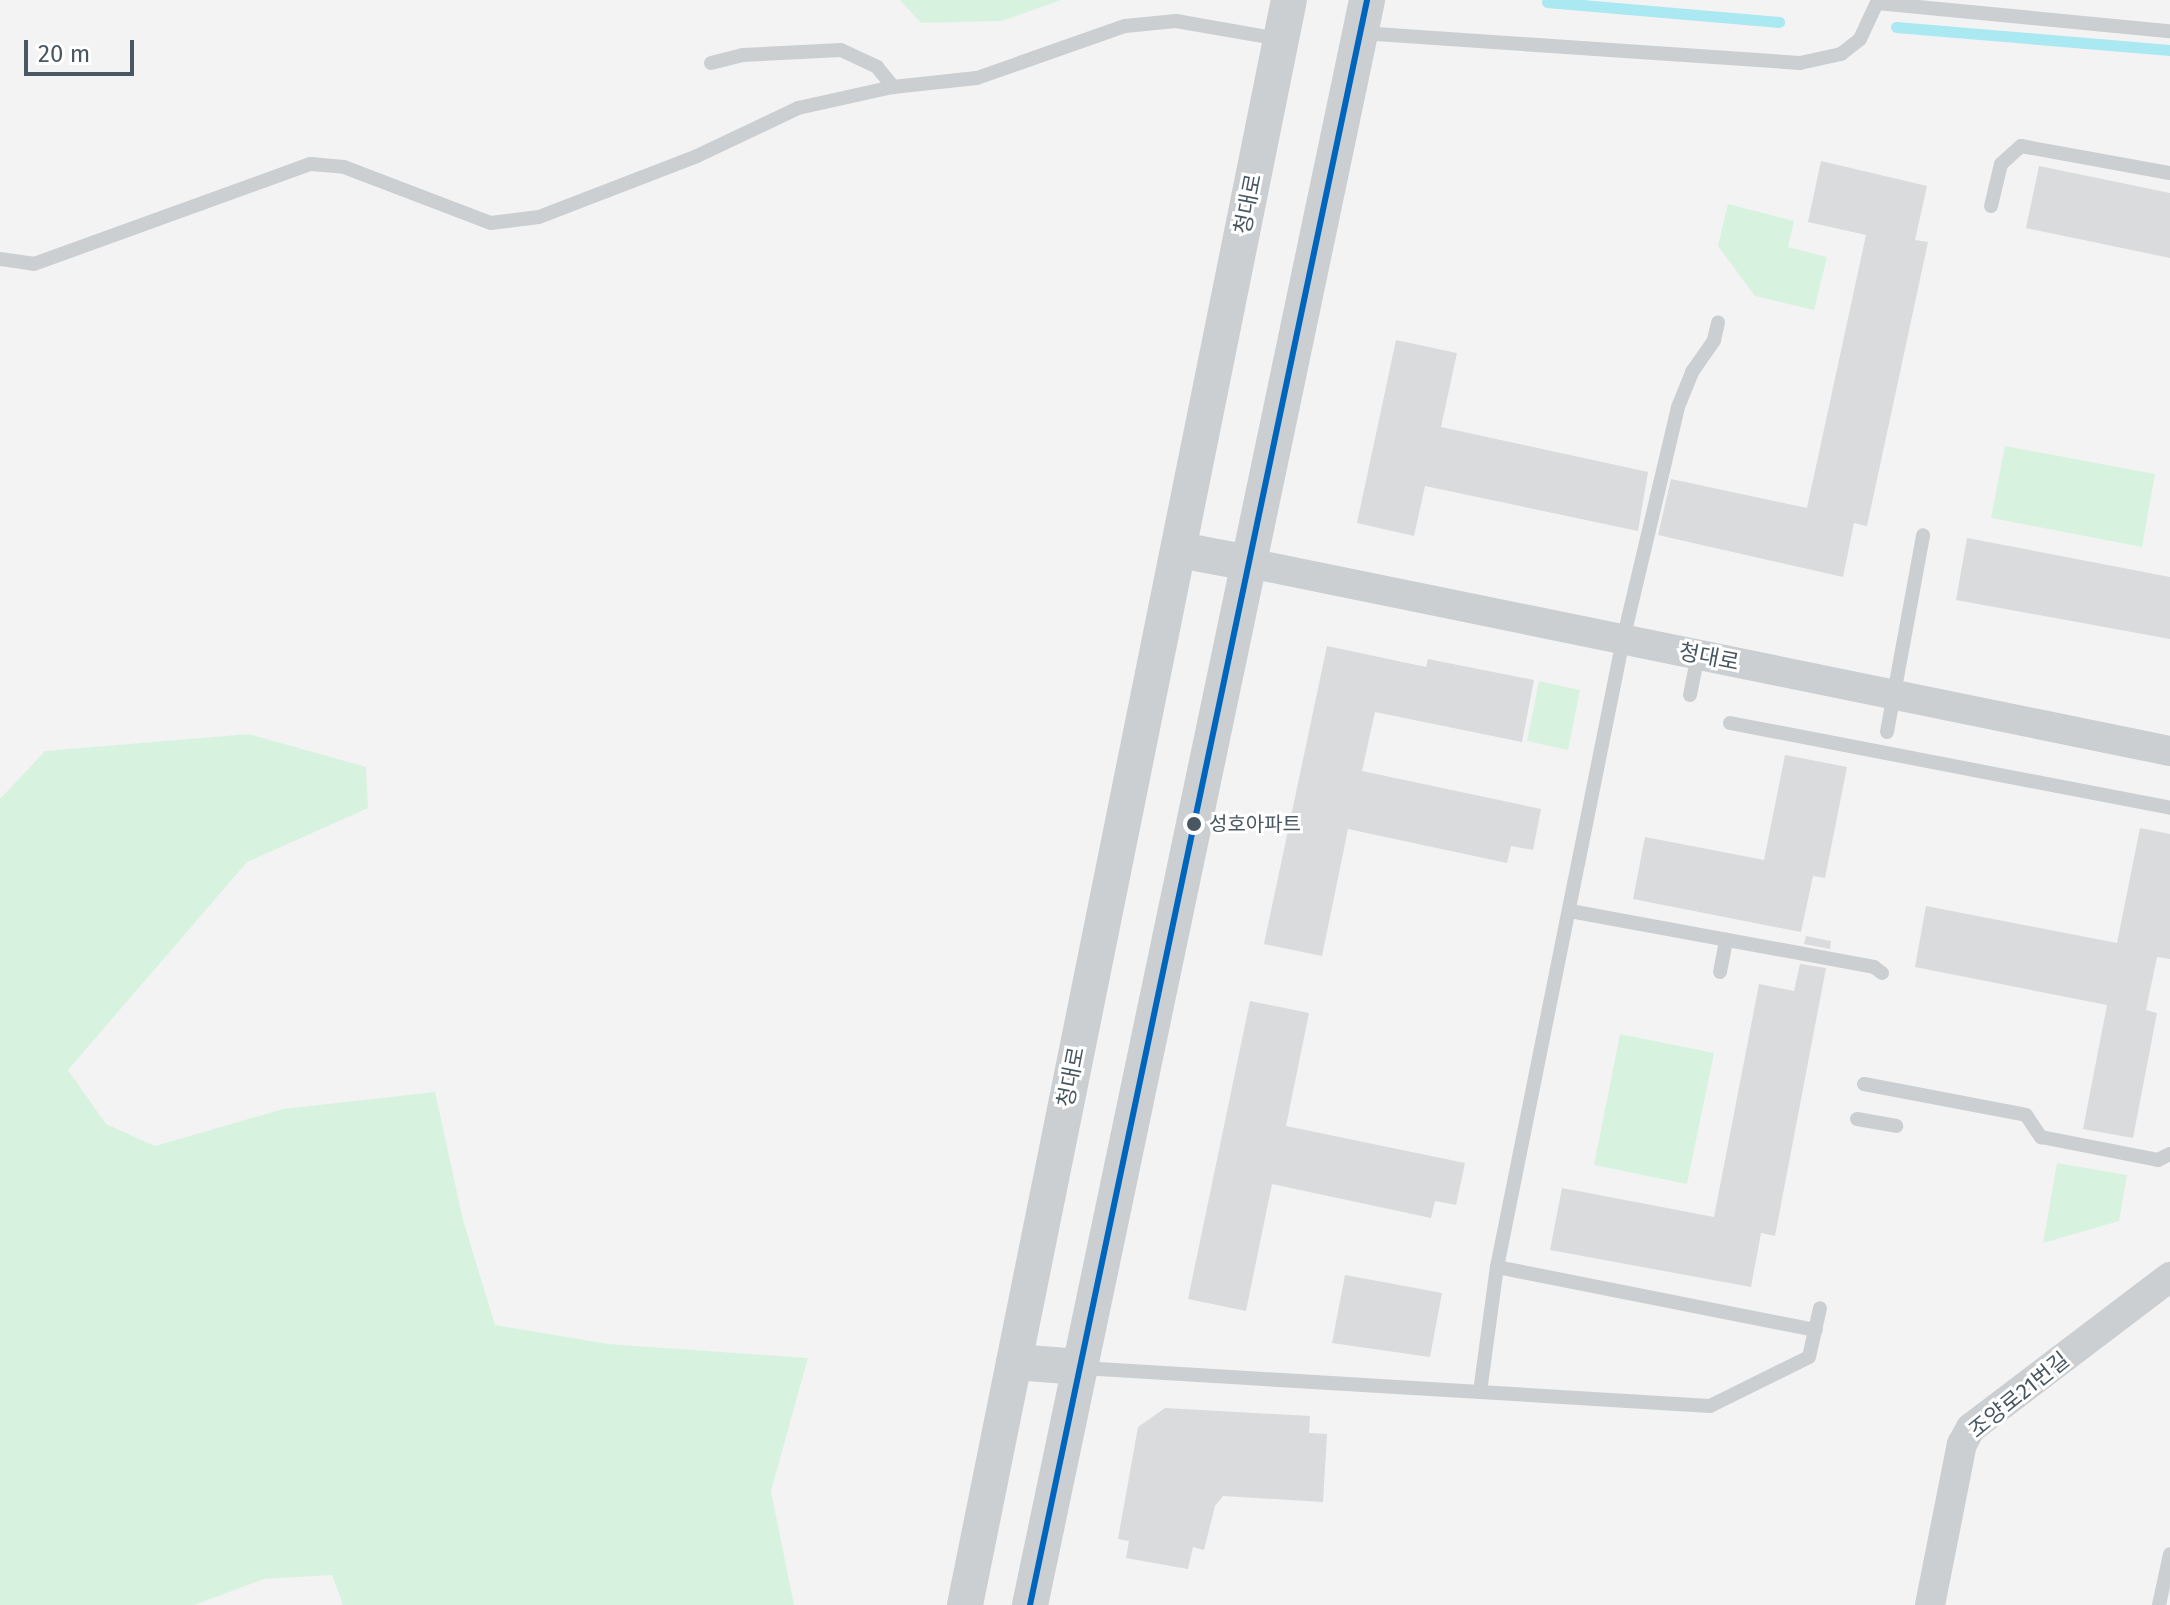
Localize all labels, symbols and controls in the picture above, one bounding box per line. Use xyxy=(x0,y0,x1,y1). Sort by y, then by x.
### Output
scale bar xyxy=(28,24,138,74)
text: 20 m xyxy=(38,40,90,68)
street label: 청대로 xyxy=(1229,172,1267,236)
street label: 청대로 xyxy=(1677,638,1741,676)
place label: 성호아파트 xyxy=(1209,812,1301,836)
marker: 성호아파트 xyxy=(1186,816,1202,832)
street label: 청대로 xyxy=(1052,1045,1090,1109)
street label: 조양로21번길 xyxy=(1964,1347,2074,1443)

